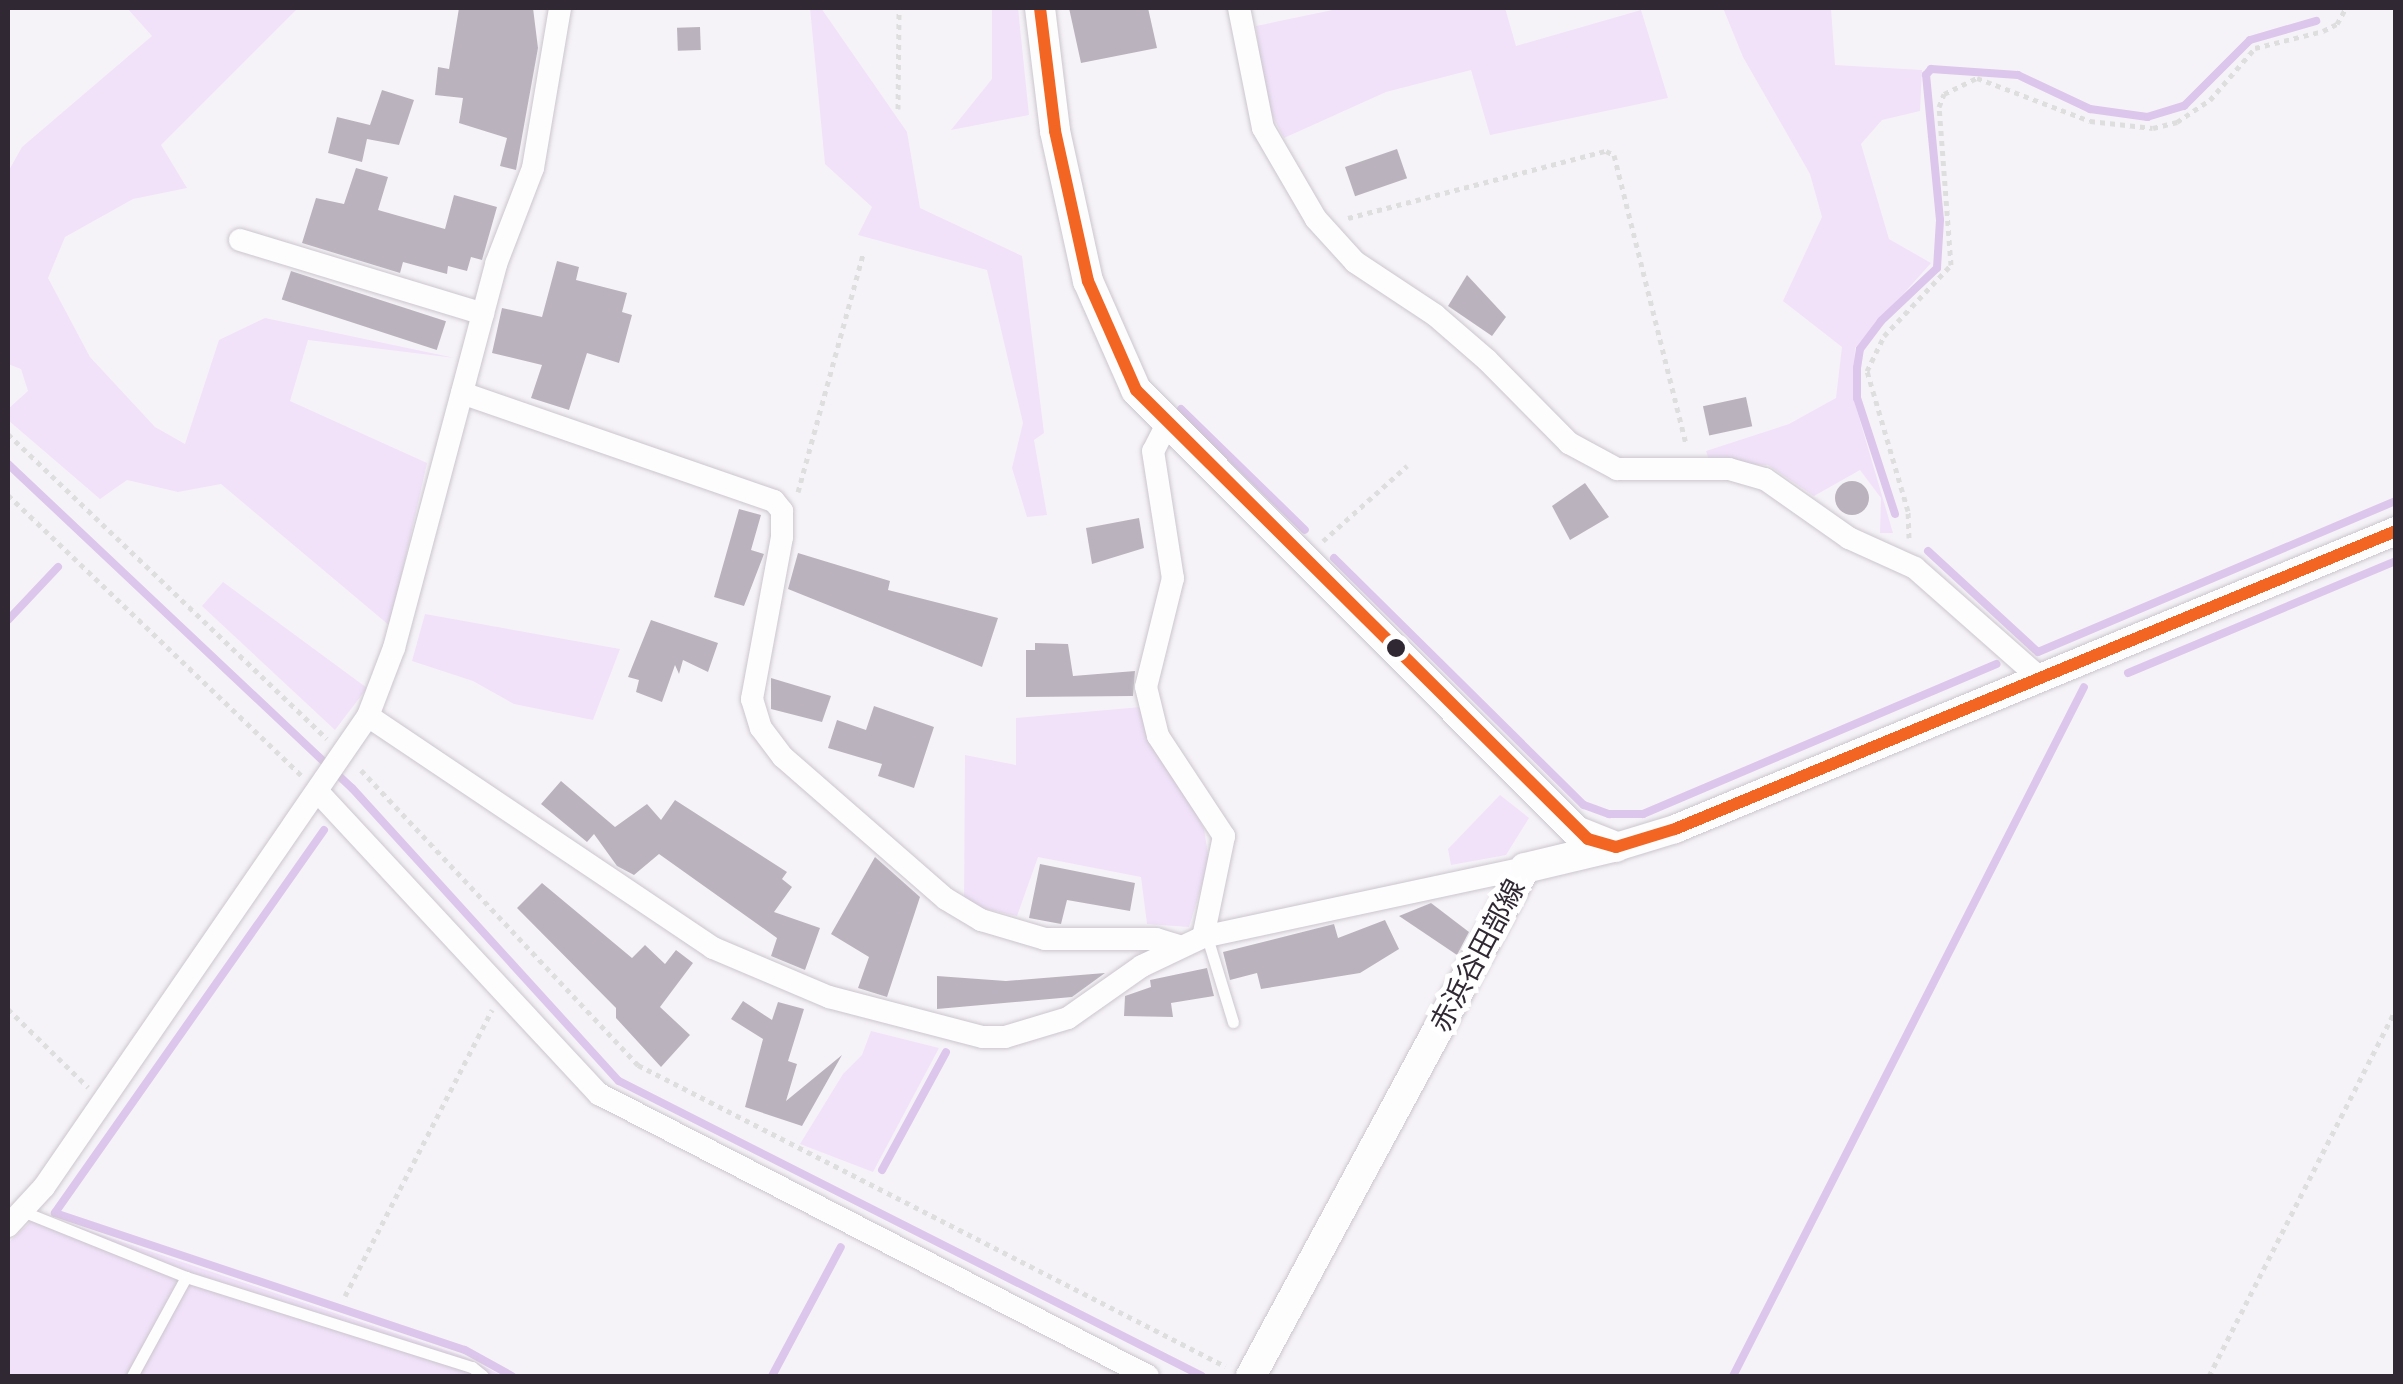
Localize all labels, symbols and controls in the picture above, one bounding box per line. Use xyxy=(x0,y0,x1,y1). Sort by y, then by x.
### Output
unlabelled marker xyxy=(1386,638,1406,658)
street label: 赤浜谷田部線 xyxy=(1424,874,1532,1038)

